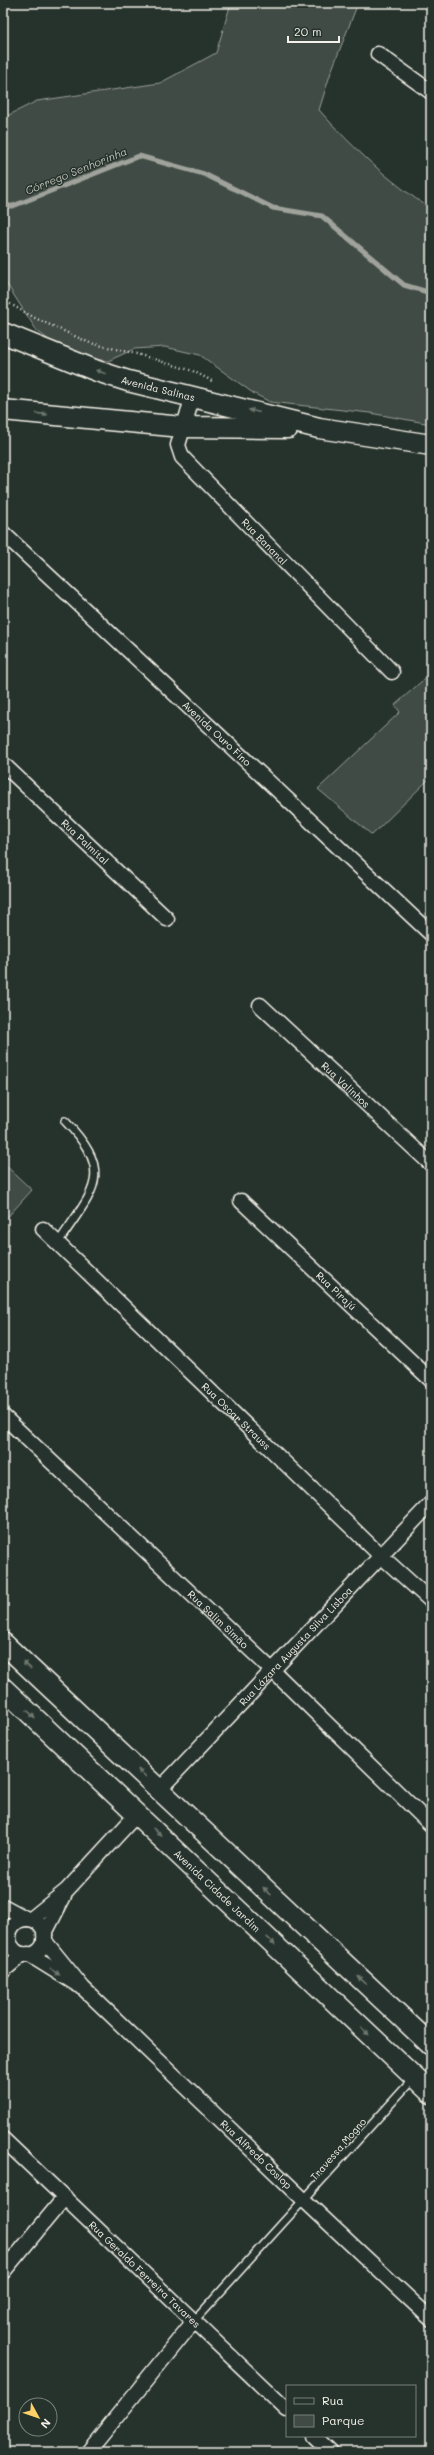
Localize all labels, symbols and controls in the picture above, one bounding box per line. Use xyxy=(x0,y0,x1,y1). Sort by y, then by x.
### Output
scale bar xyxy=(288,18,339,44)
text: 20 m xyxy=(294,23,322,39)
water label: Córrego Senhorinha xyxy=(23,143,129,198)
one-way arrow xyxy=(94,369,106,375)
street label: Avenida Salinas xyxy=(119,372,197,404)
one-way arrow xyxy=(248,408,260,414)
one-way arrow xyxy=(36,411,48,417)
street label: Rua Bananal xyxy=(239,515,290,568)
street label: Avenida Ouro Fino xyxy=(179,698,254,769)
street label: Rua Palmital xyxy=(58,816,112,867)
street label: Rua Valinhos xyxy=(318,1059,373,1111)
street label: Rua Pirajú xyxy=(313,1268,360,1313)
street label: Rua Oscar Strauss xyxy=(199,1379,274,1453)
street label: Rua Lázara Augusta Silva Lisboa xyxy=(236,1583,355,1709)
street label: Rua Salim Simão xyxy=(185,1587,252,1651)
one-way arrow xyxy=(22,1661,31,1670)
one-way arrow xyxy=(26,1710,37,1719)
one-way arrow xyxy=(137,1768,147,1777)
one-way arrow xyxy=(152,1828,162,1837)
street label: Avenida Cidade Jardim xyxy=(171,1846,264,1935)
one-way arrow xyxy=(262,1886,272,1895)
one-way arrow xyxy=(266,1937,276,1946)
one-way arrow xyxy=(50,1968,60,1976)
one-way arrow xyxy=(357,1975,367,1985)
one-way arrow xyxy=(360,2026,370,2036)
street label: Travessa Mogno xyxy=(307,2115,369,2183)
street label: Rua Alfredo Coslop xyxy=(218,2117,295,2192)
street label: Rua Geraldo Ferreira Tavares xyxy=(86,2218,204,2331)
legend xyxy=(286,2385,416,2437)
text: Rua xyxy=(322,2392,344,2408)
north arrow xyxy=(18,2397,58,2437)
text: Parque xyxy=(322,2412,365,2428)
text: N xyxy=(38,2416,54,2432)

